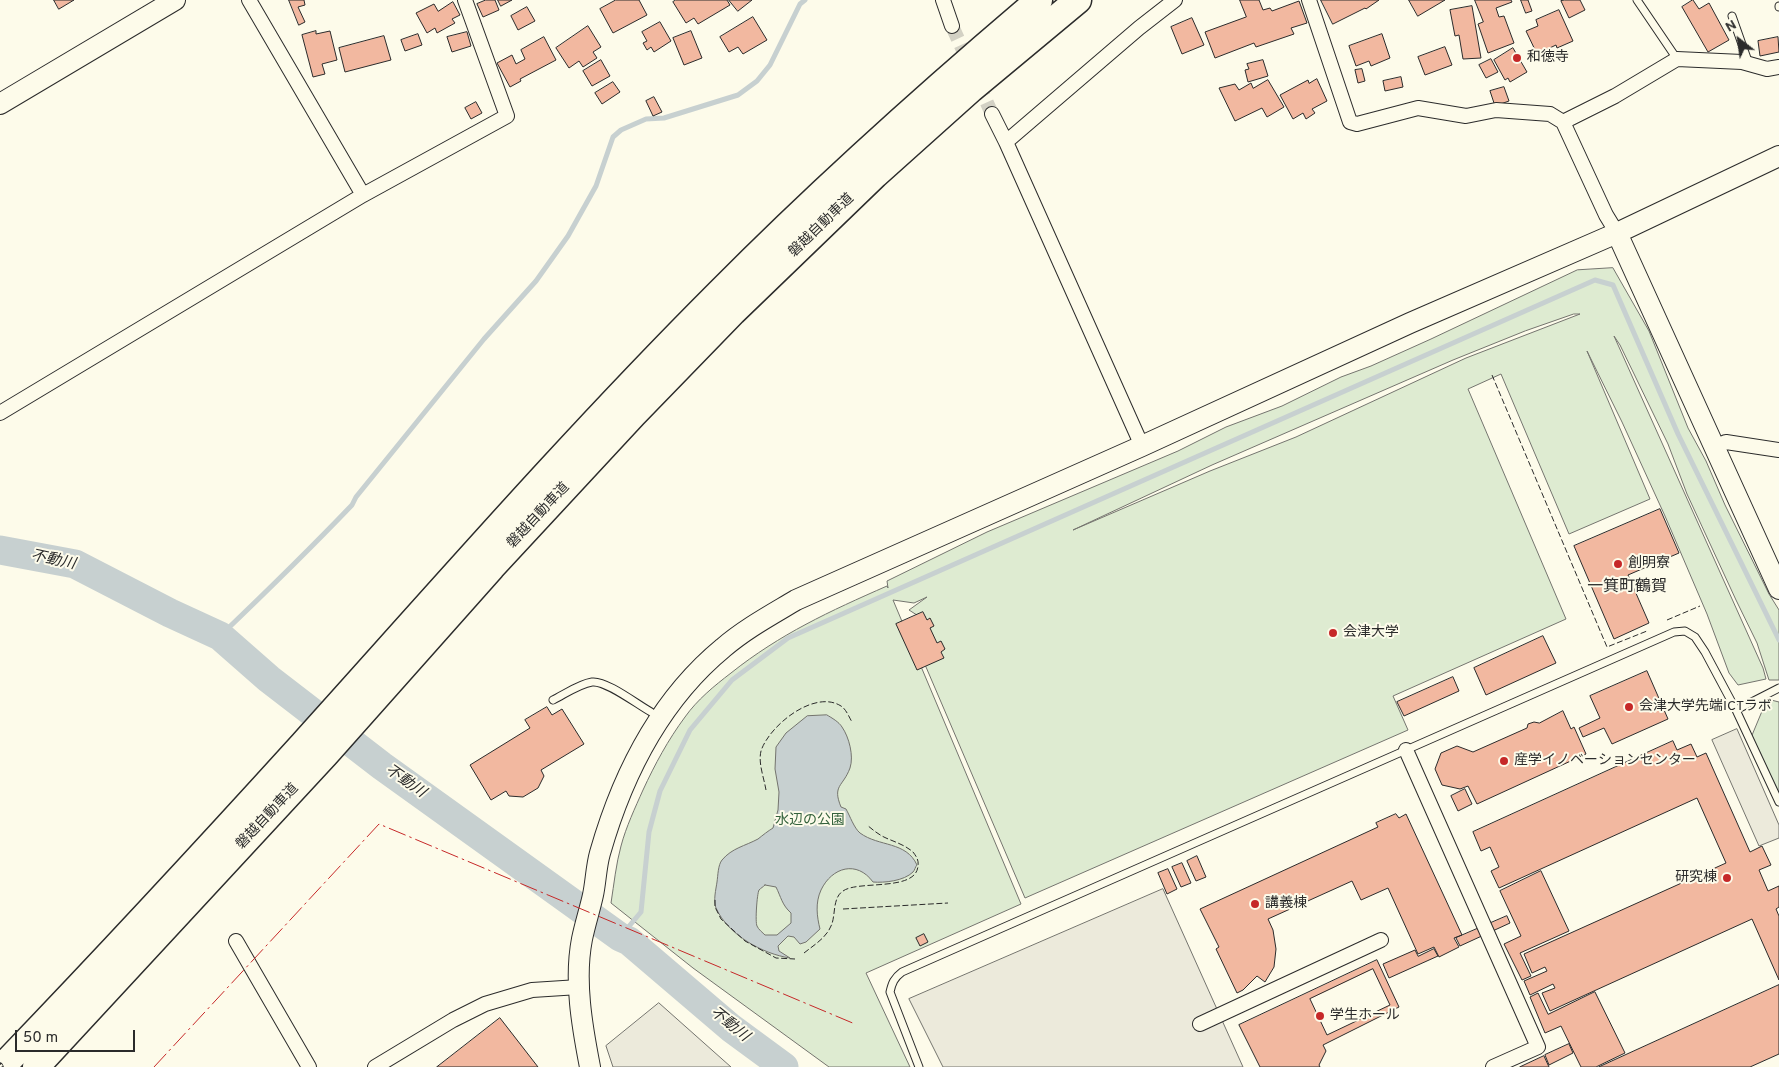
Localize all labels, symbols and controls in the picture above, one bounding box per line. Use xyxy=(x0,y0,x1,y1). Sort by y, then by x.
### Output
north arrow xyxy=(1714,15,1764,65)
text: N xyxy=(1723,17,1740,36)
place label: 和徳寺 xyxy=(1527,50,1569,66)
marker: 和徳寺 xyxy=(1511,52,1523,64)
street label: 磐越自動車道 xyxy=(786,191,858,261)
street label: 磐越自動車道 xyxy=(504,480,574,552)
water label: 不動川 xyxy=(29,548,77,574)
place label: 創明寮 xyxy=(1628,556,1670,572)
marker: 創明寮 xyxy=(1612,558,1624,570)
district label: 一箕町鶴賀 xyxy=(1587,578,1667,598)
place label: 会津大学 xyxy=(1343,625,1399,641)
marker: 会津大学 xyxy=(1327,627,1339,639)
place label: 会津大学先端ICTラボ xyxy=(1639,699,1772,715)
marker: 会津大学先端ICTラボ xyxy=(1623,701,1635,713)
place label: 産学イノベーションセンター xyxy=(1514,753,1696,769)
marker: 産学イノベーションセンター xyxy=(1498,755,1510,767)
water label: 不動川 xyxy=(381,762,429,802)
street label: 磐越自動車道 xyxy=(233,781,303,853)
park label: 水辺の公園 xyxy=(775,813,845,829)
place label: 研究棟 xyxy=(1675,870,1717,886)
marker: 研究棟 xyxy=(1721,872,1733,884)
place label: 講義棟 xyxy=(1265,896,1307,912)
marker: 講義棟 xyxy=(1249,898,1261,910)
water label: 不動川 xyxy=(706,1004,752,1046)
place label: 学生ホール xyxy=(1330,1008,1400,1024)
marker: 学生ホール xyxy=(1314,1010,1326,1022)
scale bar xyxy=(18,1020,138,1052)
text: 50 m xyxy=(23,1029,58,1048)

